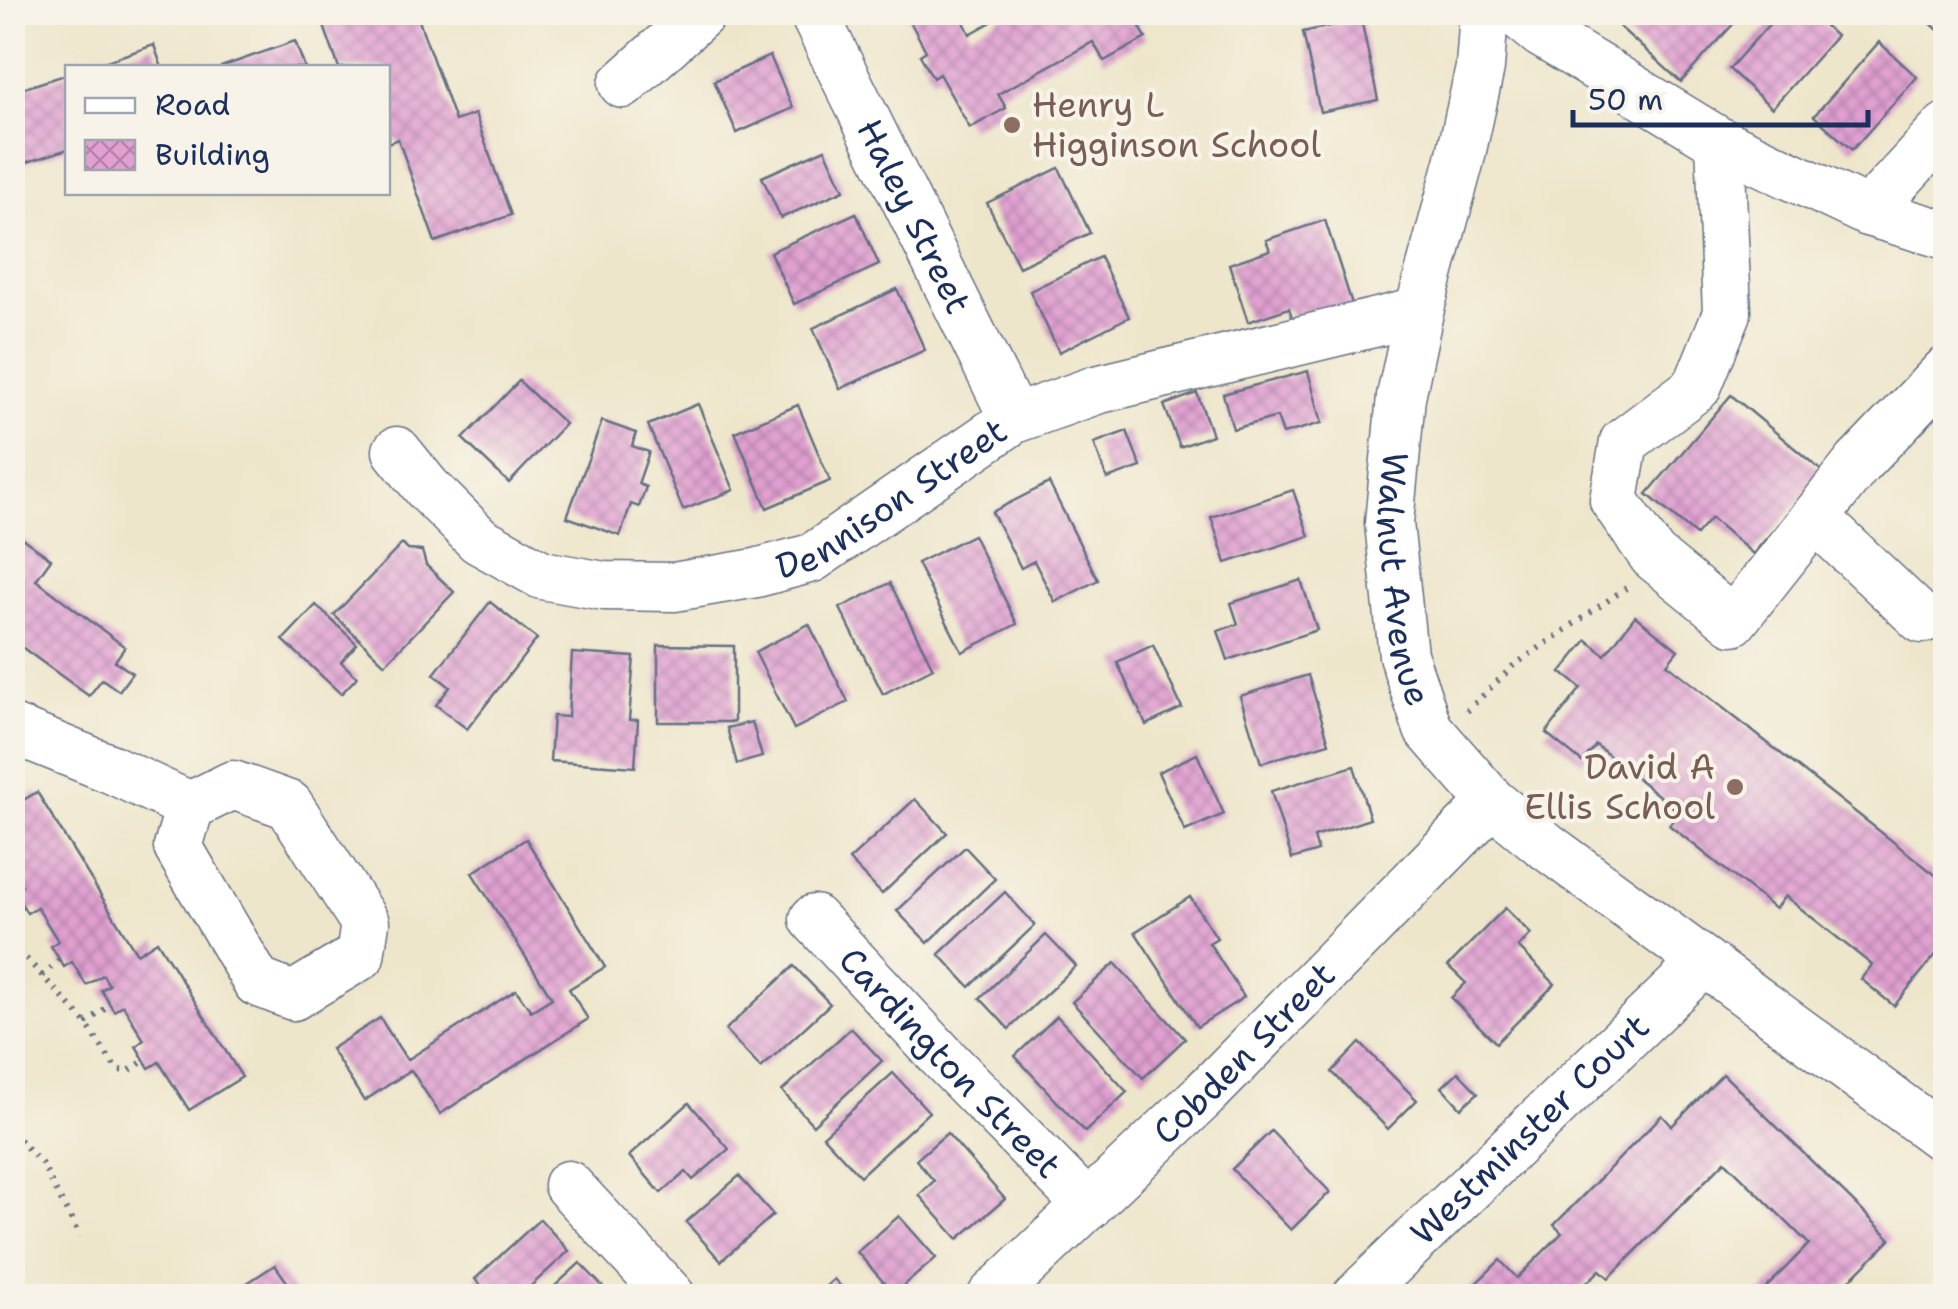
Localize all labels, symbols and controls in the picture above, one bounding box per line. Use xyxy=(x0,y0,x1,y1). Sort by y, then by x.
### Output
legend xyxy=(65,65,390,195)
scale bar xyxy=(1573,65,1868,127)
text: 50 m xyxy=(1588,79,1663,120)
place label: Henry L Higginson School xyxy=(1032,81,1321,168)
text: Road xyxy=(155,84,230,125)
street label: Haley Street xyxy=(846,111,982,321)
marker: Henry L Higginson School xyxy=(1001,114,1023,136)
text: Building xyxy=(155,134,270,175)
street label: Dennison Street xyxy=(771,407,1016,590)
street label: Walnut Avenue xyxy=(1365,450,1442,712)
place label: David A Ellis School xyxy=(1524,743,1715,830)
marker: David A Ellis School xyxy=(1724,776,1746,798)
street label: Cardington Street xyxy=(829,937,1072,1188)
street label: Cobden Street xyxy=(1142,951,1345,1154)
street label: Westminster Court xyxy=(1400,1003,1659,1255)

